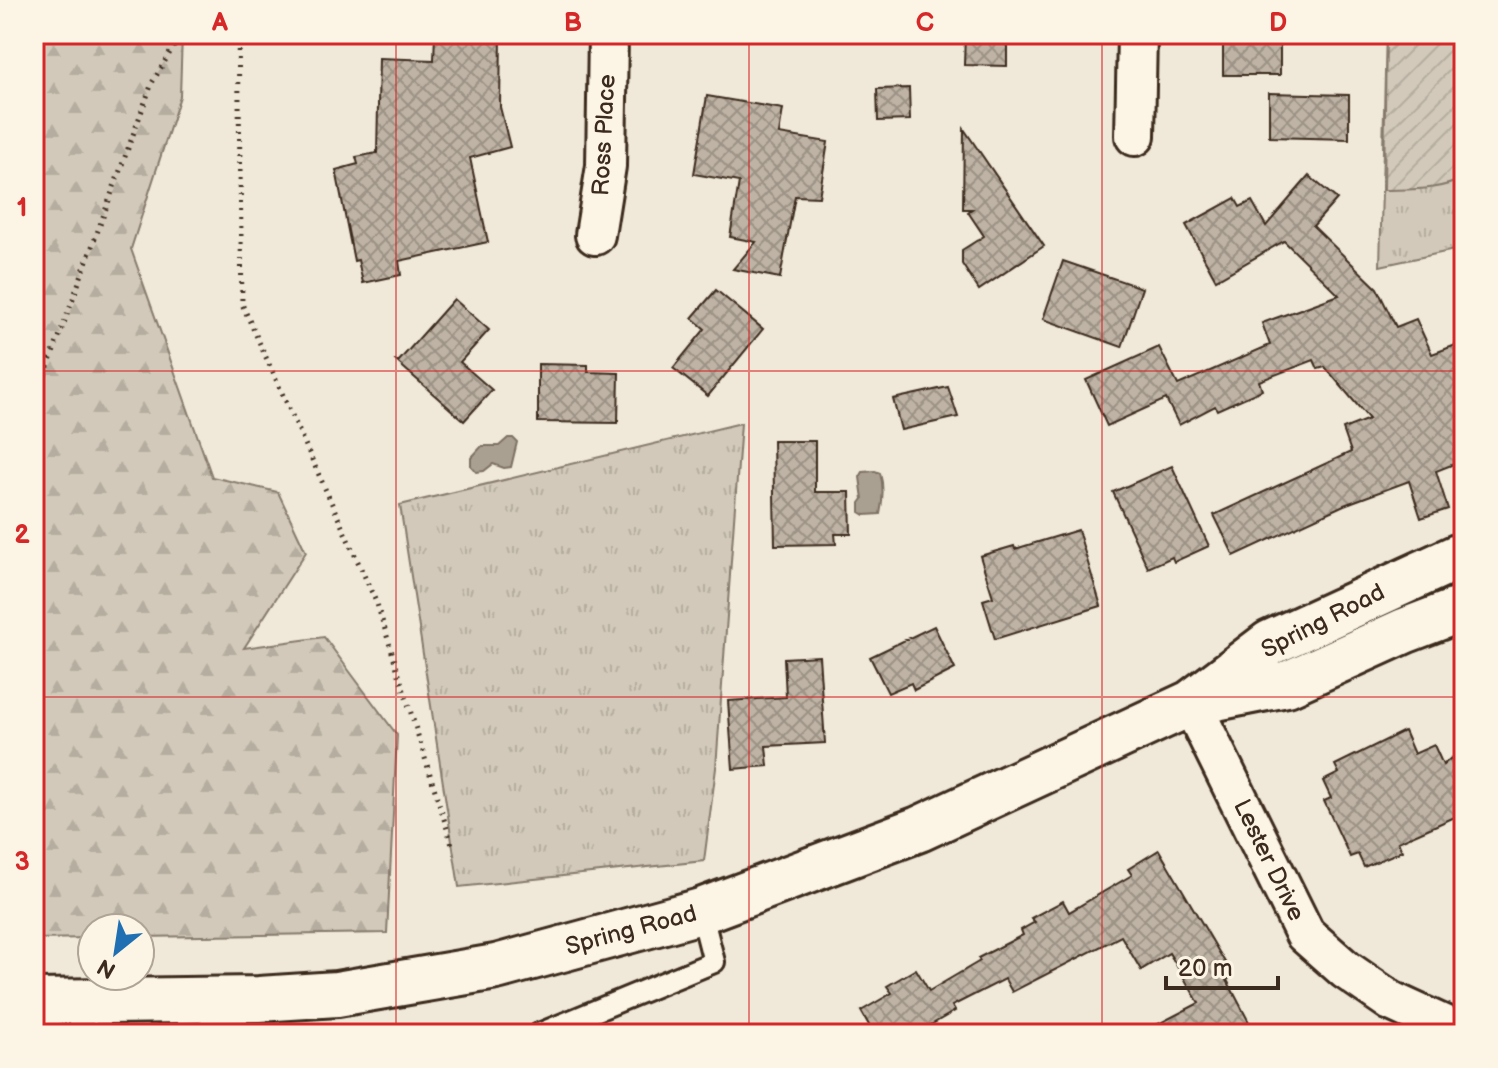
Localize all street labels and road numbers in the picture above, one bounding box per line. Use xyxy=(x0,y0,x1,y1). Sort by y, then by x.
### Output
street label: Ross Place xyxy=(586,73,622,197)
street label: Spring Road xyxy=(1256,578,1390,664)
street label: Lester Drive xyxy=(1227,794,1311,926)
street label: Spring Road xyxy=(562,899,700,961)

